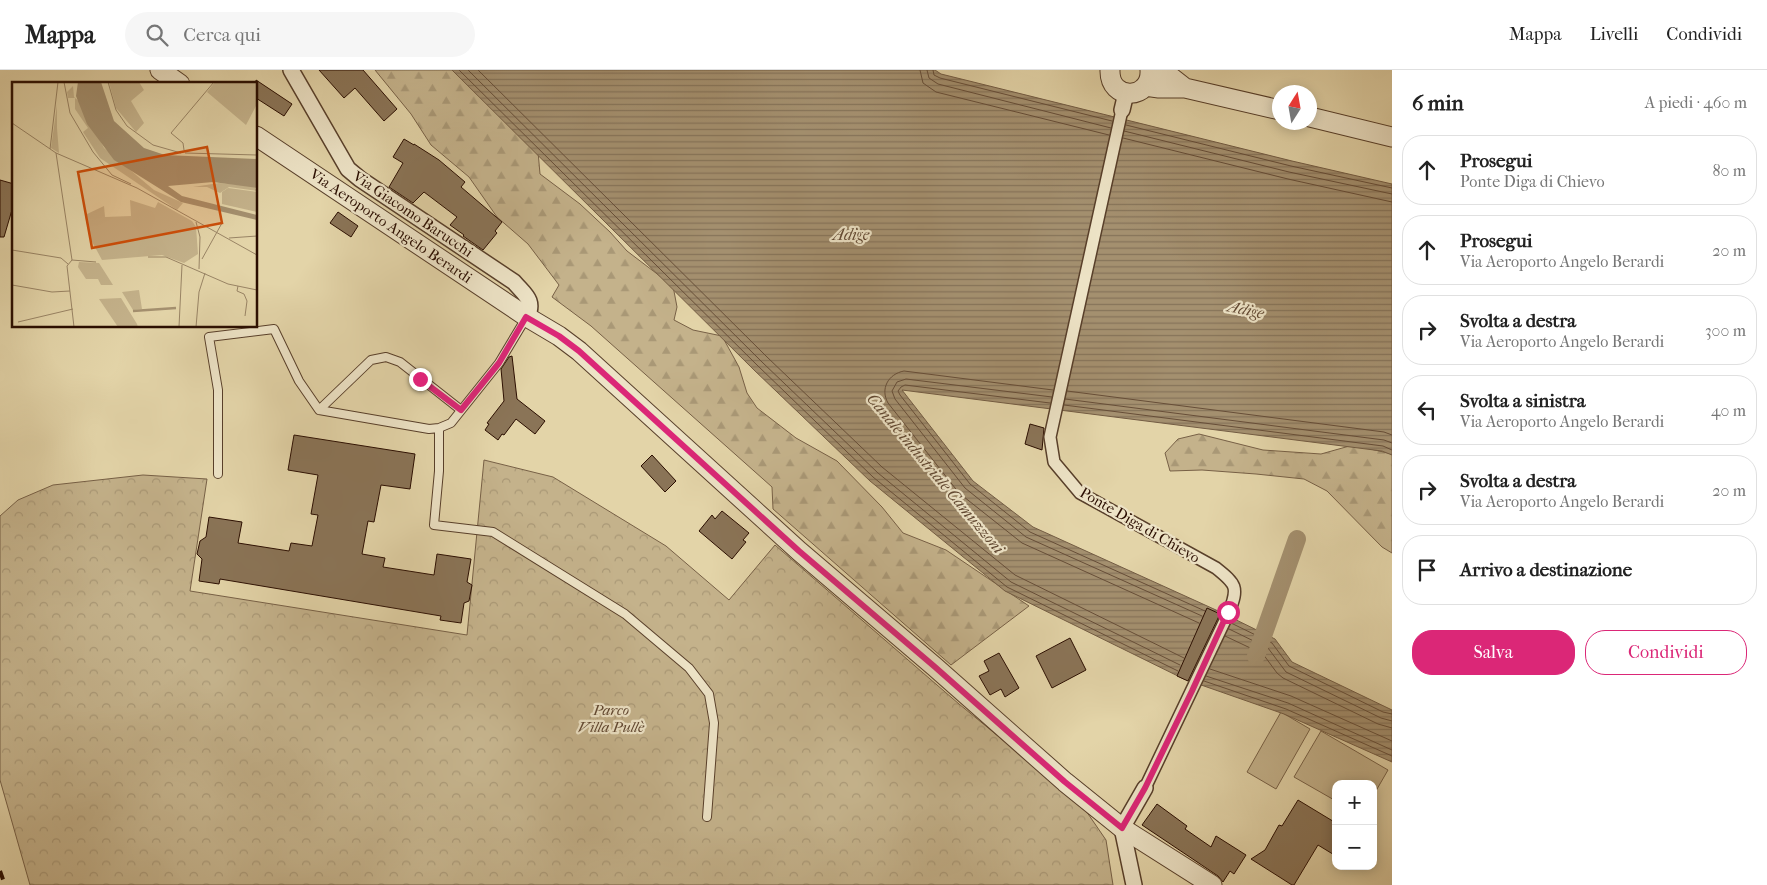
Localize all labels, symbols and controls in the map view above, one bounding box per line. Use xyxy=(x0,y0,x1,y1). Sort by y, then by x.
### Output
search box xyxy=(125,12,475,57)
text: Mappa xyxy=(25,21,95,49)
icon: search xyxy=(143,21,171,49)
text: Cerca qui xyxy=(183,24,261,46)
text: Mappa xyxy=(1509,24,1562,45)
text: Livelli xyxy=(1590,24,1638,45)
text: Condividi xyxy=(1666,24,1742,45)
inset map xyxy=(12,82,258,328)
north arrow xyxy=(1272,85,1317,130)
text: 6 min xyxy=(1412,91,1464,115)
text: A piedi · 460 m xyxy=(1645,93,1747,112)
text: Prosegui xyxy=(1460,150,1532,172)
icon: ahead xyxy=(1413,156,1441,184)
text: 80 m xyxy=(1712,161,1746,180)
street label: Via Aeroporto Angelo Berardi xyxy=(306,164,476,287)
street label: Via Giacomo Barucchi xyxy=(349,166,477,261)
text: Ponte Diga di Chievo xyxy=(1460,172,1605,191)
water label: Adige xyxy=(831,225,870,244)
text: Prosegui xyxy=(1460,230,1532,252)
icon: ahead xyxy=(1413,236,1441,264)
text: 20 m xyxy=(1712,241,1746,260)
text: Via Aeroporto Angelo Berardi xyxy=(1460,252,1664,271)
water label: Adige xyxy=(1224,296,1266,323)
text: Svolta a destra xyxy=(1460,310,1576,332)
icon: right xyxy=(1413,316,1441,344)
text: 300 m xyxy=(1705,321,1746,340)
text: Via Aeroporto Angelo Berardi xyxy=(1460,332,1664,351)
route end xyxy=(409,368,432,391)
water label: Canale industriale Camuzzoni xyxy=(863,389,1009,558)
text: Svolta a sinistra xyxy=(1460,390,1586,412)
icon: left xyxy=(1413,396,1441,424)
text: 40 m xyxy=(1711,401,1746,420)
text: Via Aeroporto Angelo Berardi xyxy=(1460,412,1664,431)
text: Svolta a destra xyxy=(1460,470,1576,492)
icon: right xyxy=(1413,476,1441,504)
text: 20 m xyxy=(1712,481,1746,500)
street label: Ponte Diga di Chievo xyxy=(1077,483,1204,567)
text: Via Aeroporto Angelo Berardi xyxy=(1460,492,1664,511)
icon: arrive xyxy=(1413,556,1441,584)
text: Arrivo a destinazione xyxy=(1460,559,1632,581)
route start xyxy=(1217,601,1240,624)
button: Salva xyxy=(1412,630,1575,675)
button: Condividi xyxy=(1585,630,1747,675)
park label: Parco Villa Pullè xyxy=(578,701,645,736)
map controls xyxy=(1332,780,1377,870)
button: + xyxy=(1332,780,1377,825)
button: − xyxy=(1332,825,1377,870)

